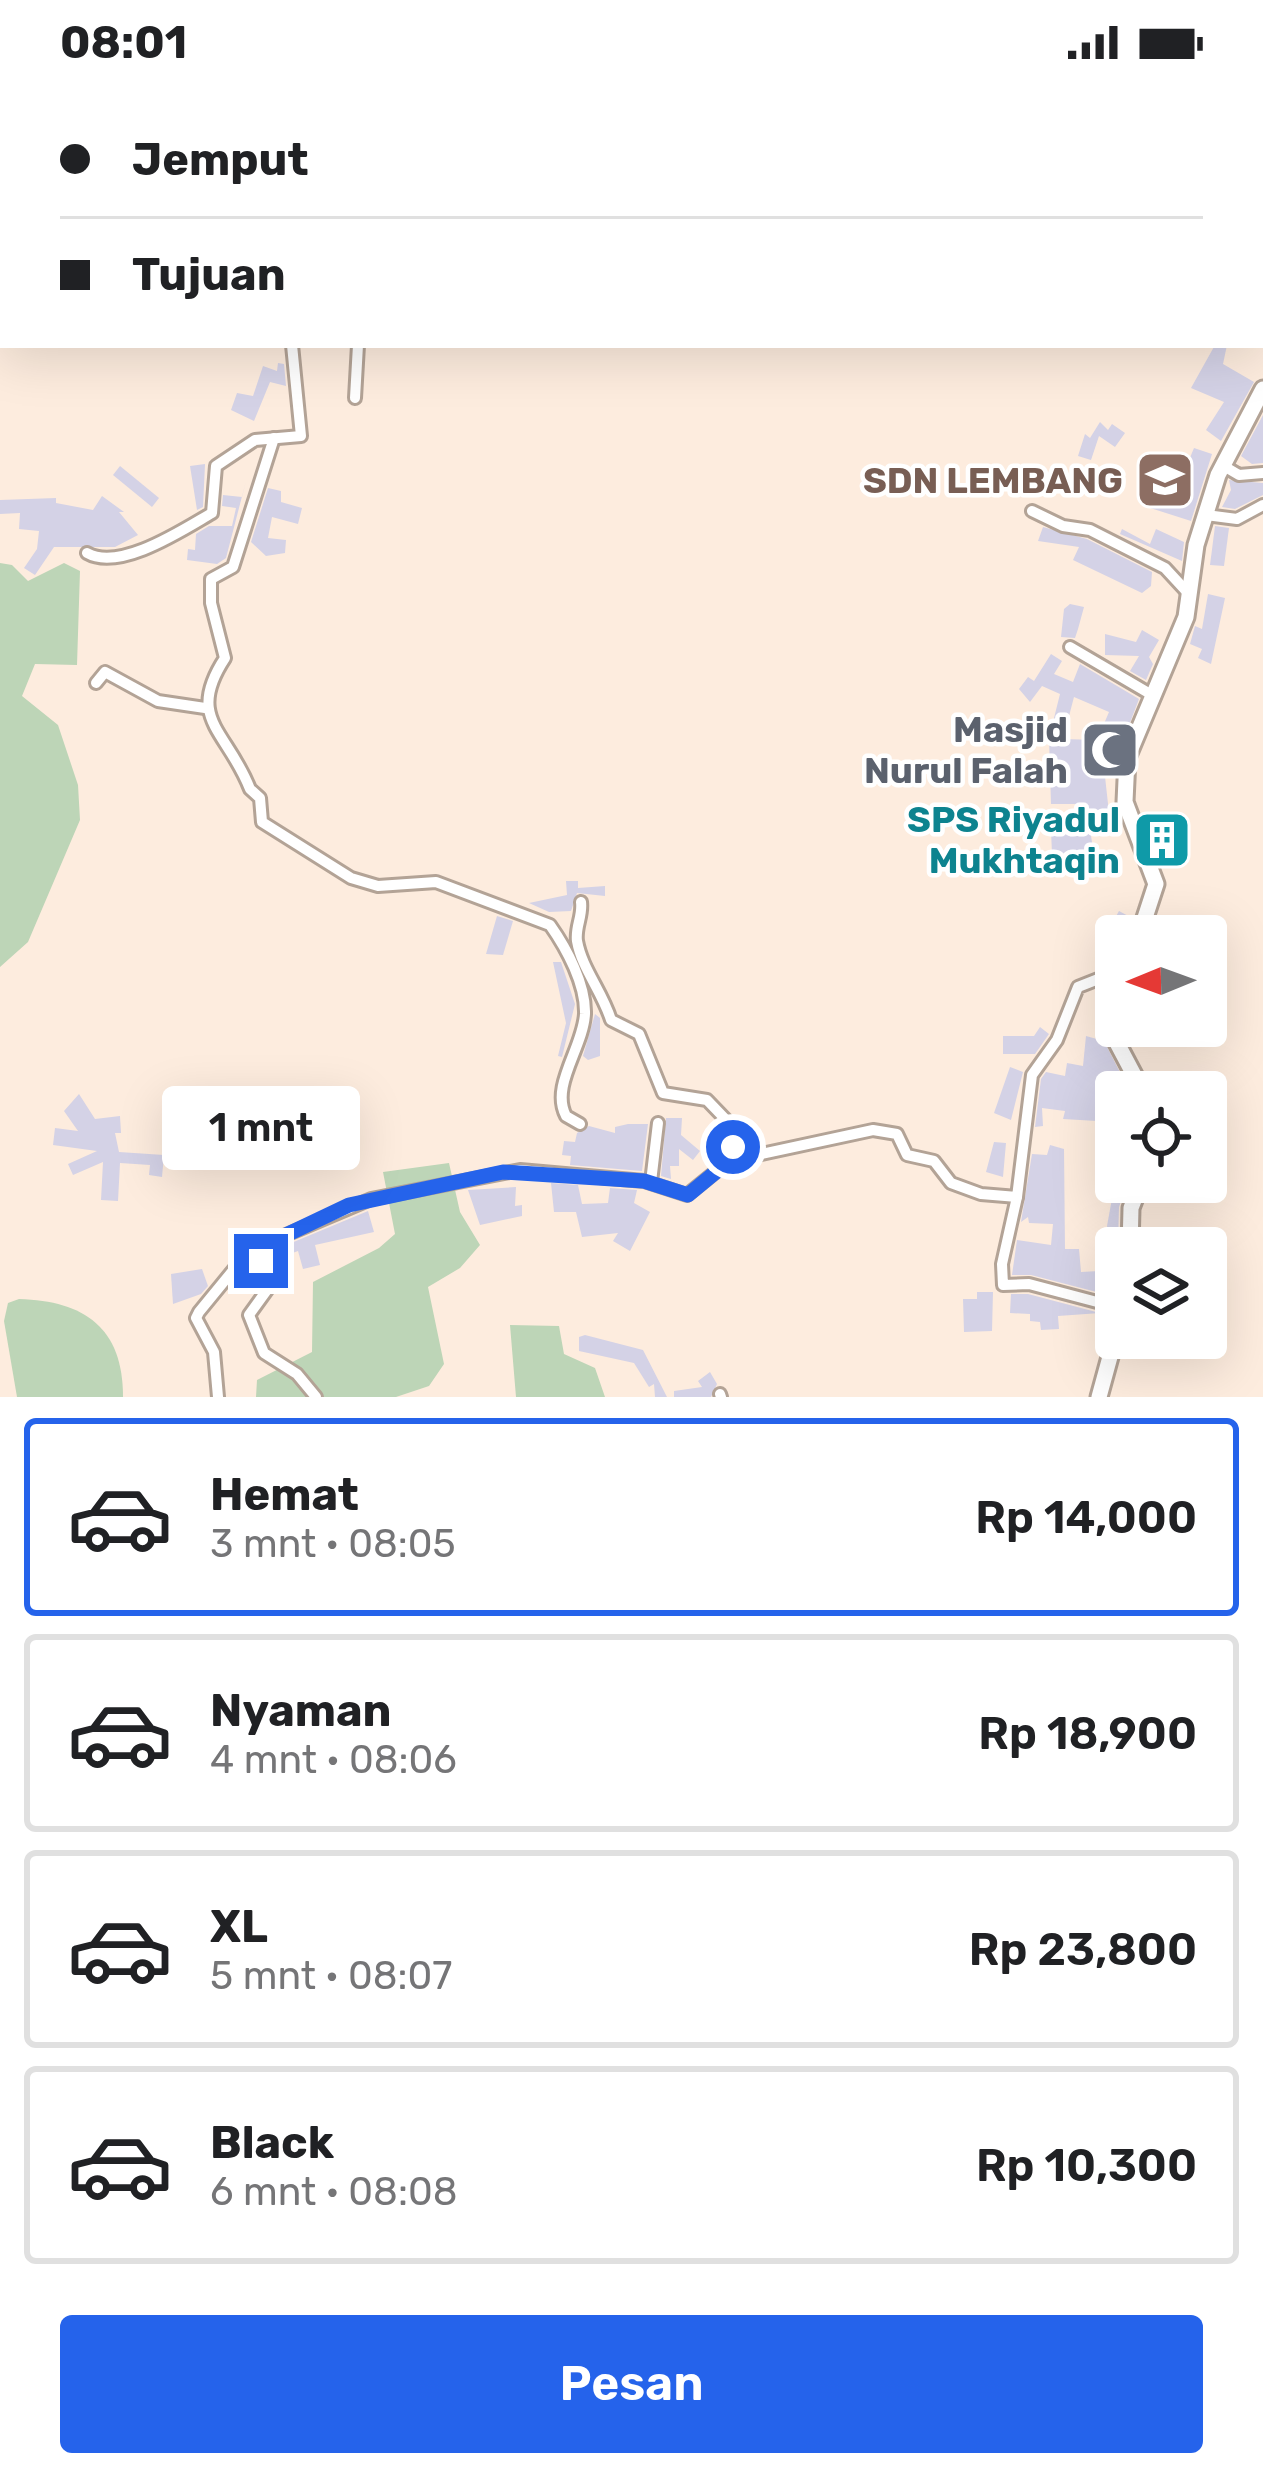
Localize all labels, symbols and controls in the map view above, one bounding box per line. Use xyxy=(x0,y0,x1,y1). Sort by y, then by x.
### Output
text: 08:01 xyxy=(60,16,187,69)
text: Jemput xyxy=(132,133,308,186)
text: Tujuan xyxy=(132,248,286,301)
school or university icon: SDN LEMBANG xyxy=(1134,449,1196,511)
place label: SDN LEMBANG xyxy=(863,459,1123,502)
place label: Masjid Nurul Falah xyxy=(864,708,1068,792)
mosque icon: Masjid Nurul Falah xyxy=(1079,719,1141,781)
place label: SPS Riyadul Mukhtaqin xyxy=(907,798,1120,882)
building icon: SPS Riyadul Mukhtaqin xyxy=(1131,809,1193,871)
north arrow xyxy=(1095,915,1227,1047)
map controls xyxy=(1095,915,1227,1359)
button: locate xyxy=(1095,1071,1227,1203)
callout: 1 mnt xyxy=(162,1087,360,1171)
text: 1 mnt xyxy=(209,1105,313,1151)
route start xyxy=(706,1120,760,1174)
button: layers xyxy=(1095,1227,1227,1359)
route end xyxy=(234,1234,288,1288)
icon: car xyxy=(66,1463,174,1571)
text: Hemat xyxy=(210,1468,359,1521)
text: Rp 14,000 xyxy=(975,1491,1197,1544)
text: 3 mnt · 08:05 xyxy=(210,1521,456,1567)
icon: car xyxy=(66,1679,174,1787)
text: Nyaman xyxy=(210,1684,391,1737)
text: Rp 18,900 xyxy=(978,1707,1197,1760)
text: 4 mnt · 08:06 xyxy=(210,1737,457,1783)
icon: car xyxy=(66,1895,174,2003)
text: XL xyxy=(210,1900,268,1953)
text: Rp 23,800 xyxy=(969,1923,1197,1976)
text: 5 mnt · 08:07 xyxy=(210,1953,452,1999)
icon: car xyxy=(66,2111,174,2219)
text: Black xyxy=(210,2116,334,2169)
text: Rp 10,300 xyxy=(976,2139,1197,2192)
text: 6 mnt · 08:08 xyxy=(210,2169,457,2215)
button: Pesan xyxy=(60,2315,1203,2453)

